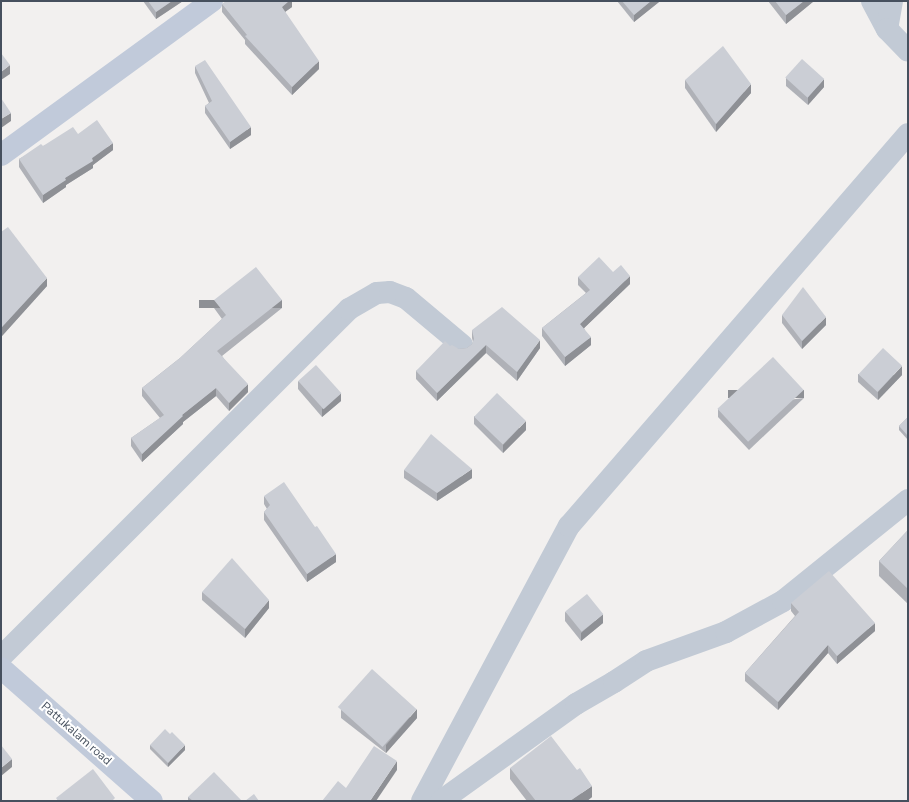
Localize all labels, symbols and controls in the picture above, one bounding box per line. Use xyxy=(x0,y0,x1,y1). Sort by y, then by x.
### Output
street label: Pattukalam road xyxy=(38,700,114,768)

